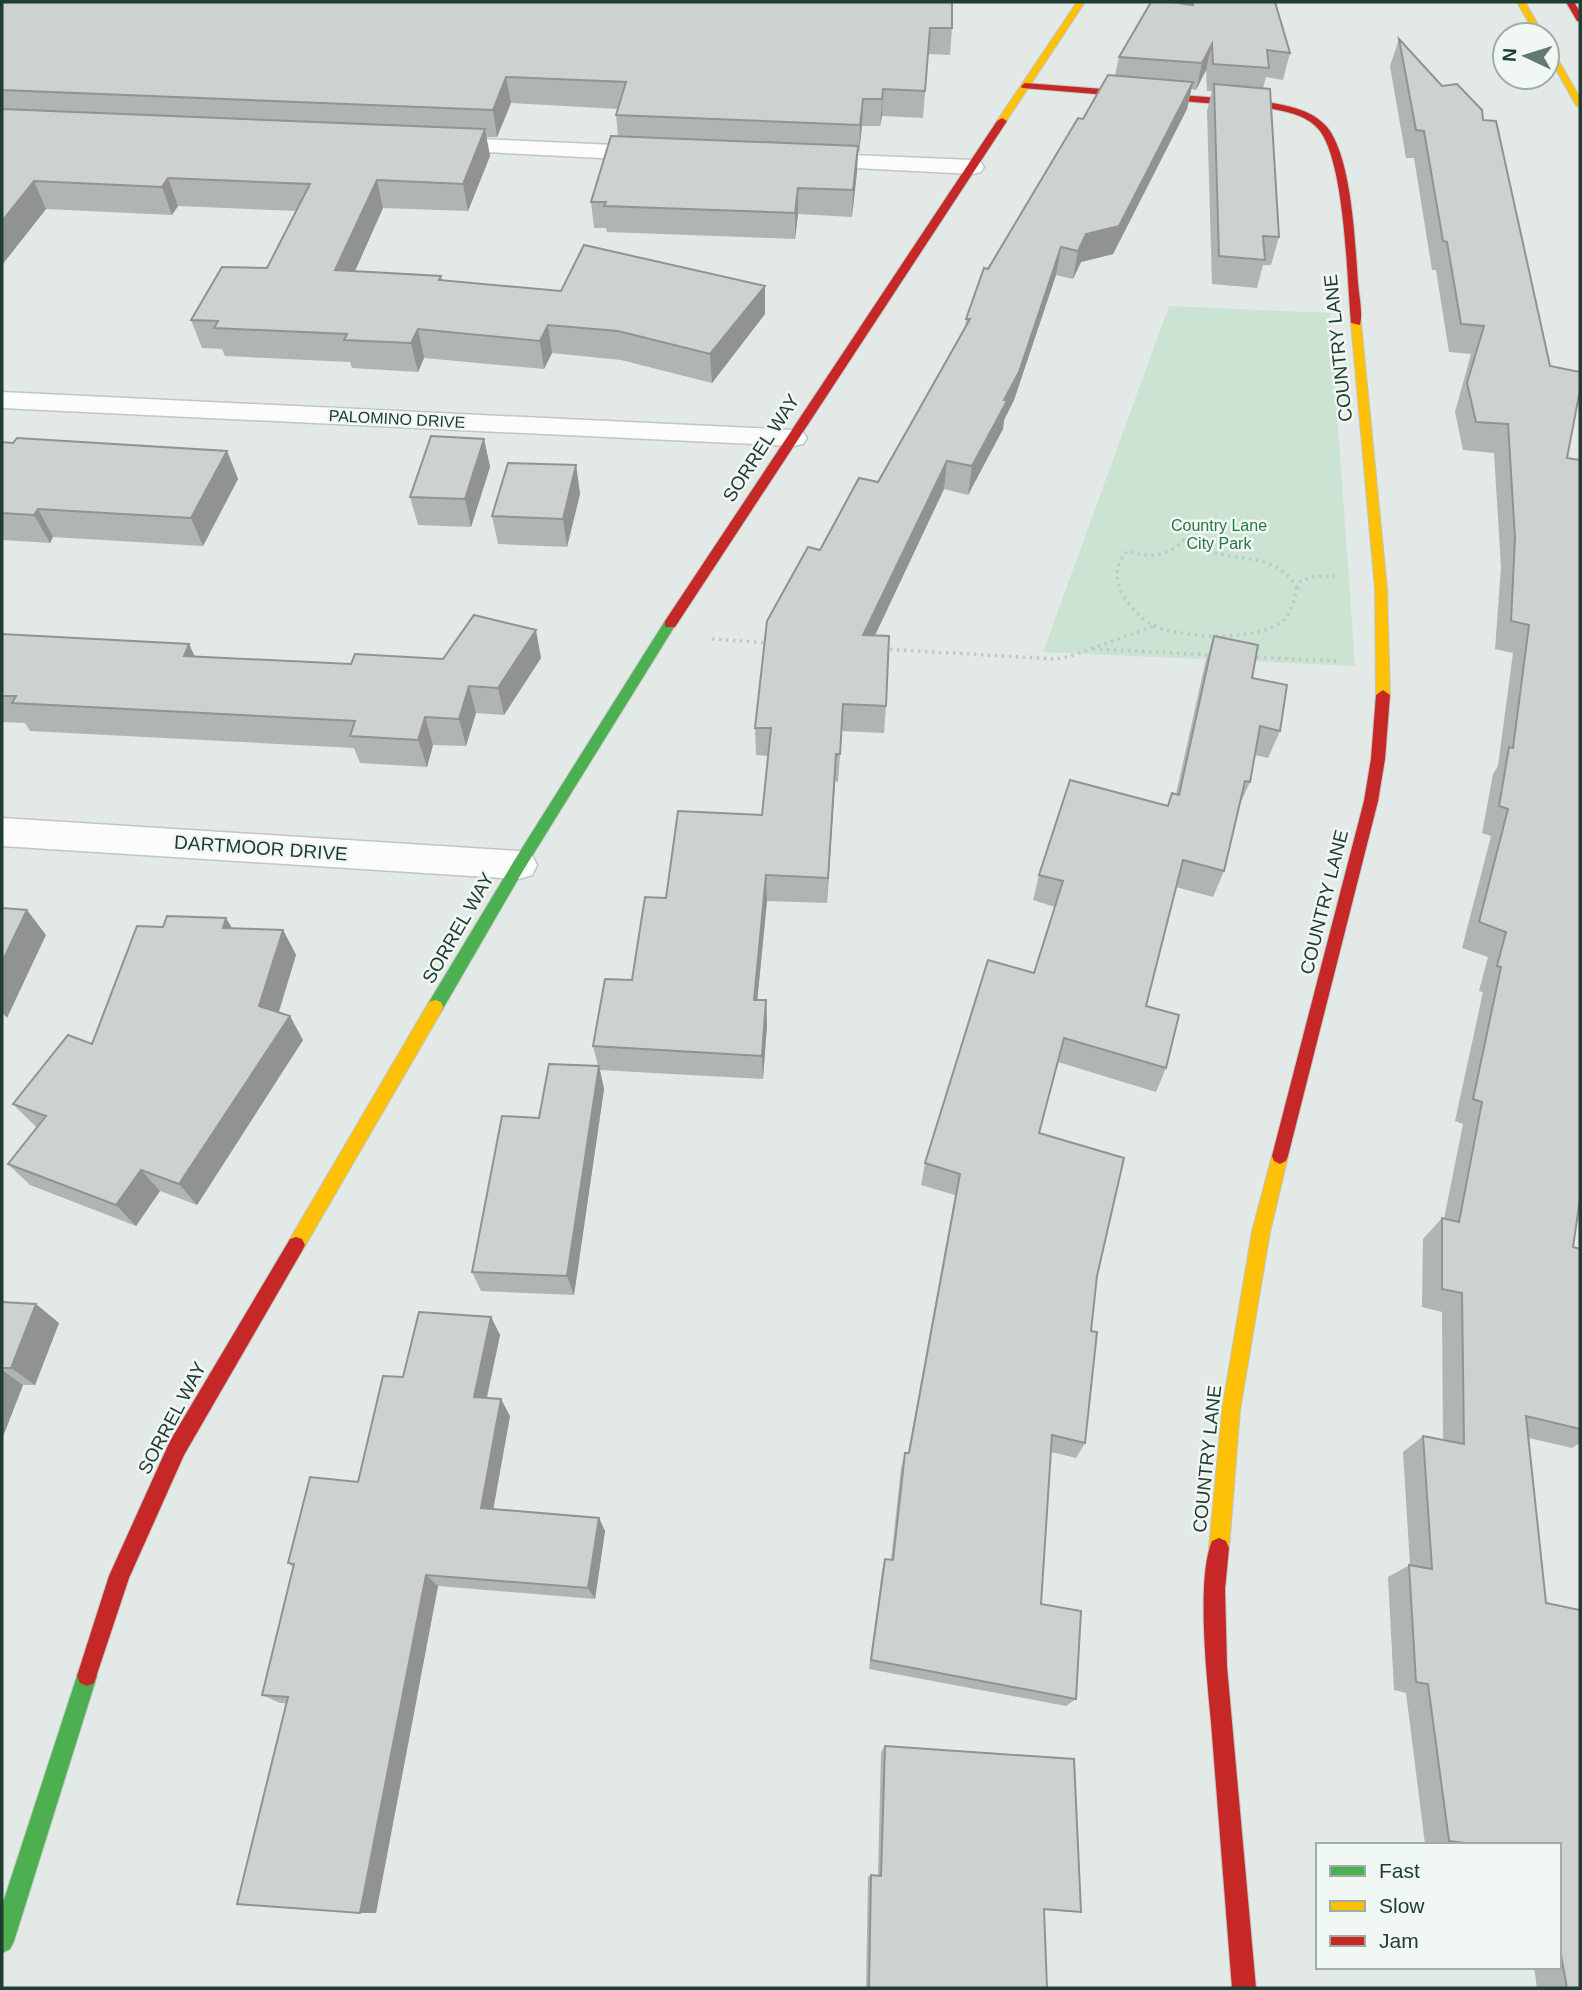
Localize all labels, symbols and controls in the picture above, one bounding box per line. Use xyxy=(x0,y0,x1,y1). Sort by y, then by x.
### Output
north arrow xyxy=(1491,21,1561,91)
text: N xyxy=(1499,47,1520,62)
street label: COUNTRY LANE xyxy=(1320,273,1356,423)
street label: SORREL WAY xyxy=(718,390,804,506)
street label: PALOMINO DRIVE xyxy=(328,407,466,431)
park label: Country Lane City Park xyxy=(1171,517,1267,552)
street label: COUNTRY LANE xyxy=(1296,828,1352,976)
street label: DARTMOOR DRIVE xyxy=(174,831,348,865)
street label: SORREL WAY xyxy=(418,869,498,987)
street label: SORREL WAY xyxy=(134,1358,211,1478)
street label: COUNTRY LANE xyxy=(1189,1384,1225,1534)
legend xyxy=(1316,1843,1561,1969)
text: Fast xyxy=(1379,1859,1420,1882)
text: Slow xyxy=(1379,1894,1425,1917)
text: Jam xyxy=(1379,1929,1419,1952)

